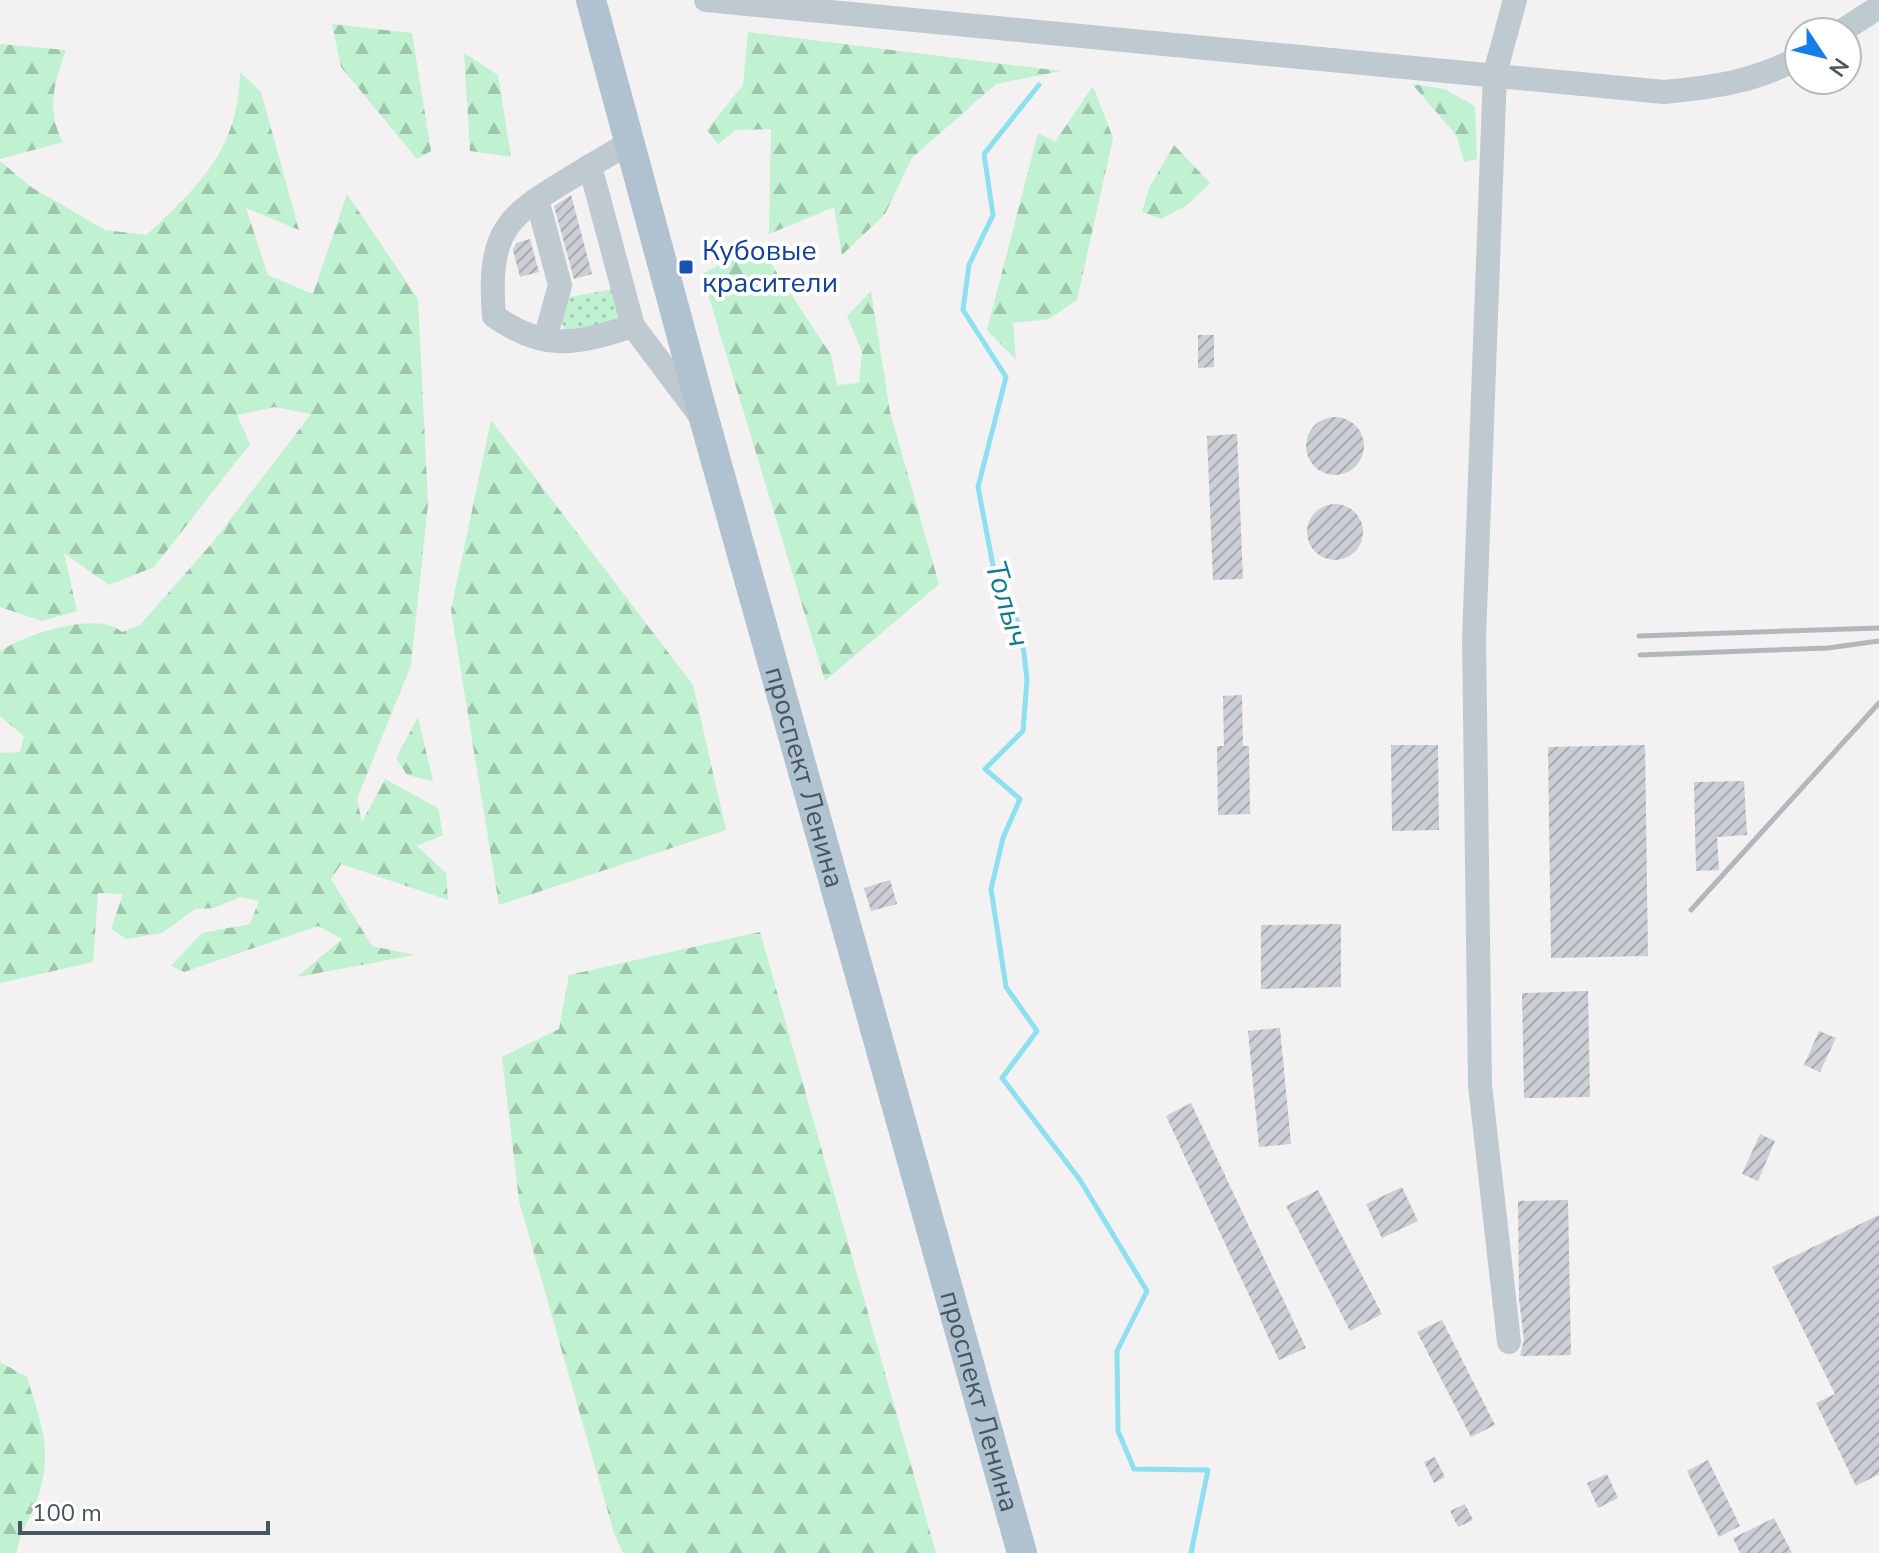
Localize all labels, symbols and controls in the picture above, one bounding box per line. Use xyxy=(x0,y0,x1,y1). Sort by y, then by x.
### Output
north arrow xyxy=(1783,16,1863,96)
text: N xyxy=(1822,52,1856,82)
place label: Кубовые красители xyxy=(702,232,838,302)
marker: Кубовые красители xyxy=(677,258,695,276)
water label: Толыч xyxy=(975,556,1039,652)
street label: проспект Ленина xyxy=(755,662,854,892)
street label: проспект Ленина xyxy=(930,1286,1029,1516)
scale bar xyxy=(20,1485,268,1535)
text: 100 m xyxy=(32,1497,102,1529)

